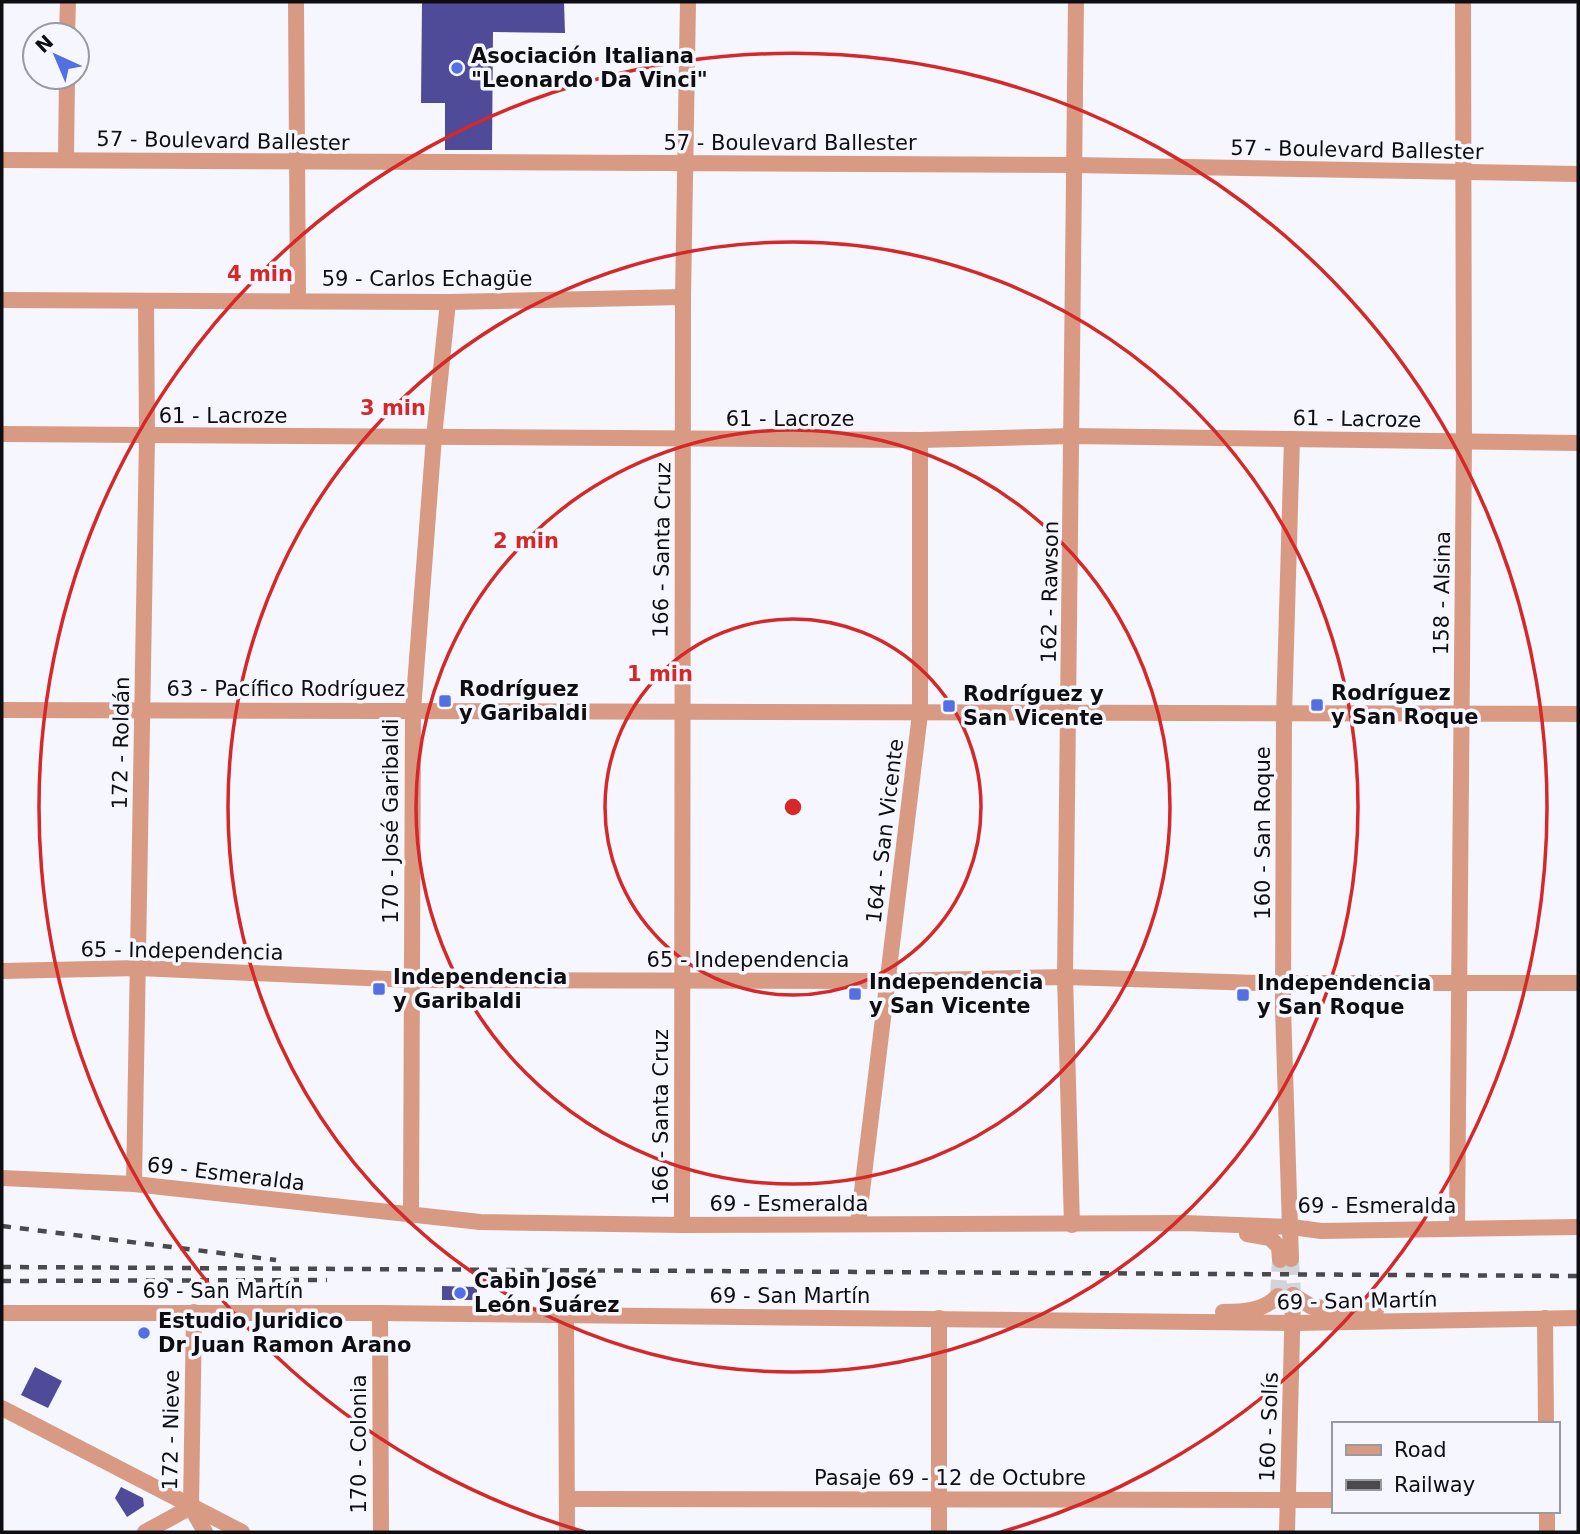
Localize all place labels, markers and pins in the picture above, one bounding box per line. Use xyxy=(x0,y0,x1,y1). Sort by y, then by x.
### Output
place label: Asociación Italiana "Leonardo Da Vinci" xyxy=(471,44,708,92)
marker: Asociación Italiana "Leonardo Da Vinci" xyxy=(449,60,465,76)
place label: Rodríguez y Garibaldi xyxy=(459,677,588,725)
place label: Rodríguez y San Roque xyxy=(1331,681,1478,729)
place label: Rodríguez y San Vicente xyxy=(963,682,1104,730)
marker: Rodríguez y Garibaldi xyxy=(437,693,453,709)
marker: Rodríguez y San Roque xyxy=(1309,697,1325,713)
marker: Rodríguez y San Vicente xyxy=(941,698,957,714)
centre of rings xyxy=(781,795,805,819)
place label: Independencia y Garibaldi xyxy=(393,965,567,1013)
place label: Independencia y San Vicente xyxy=(869,970,1043,1018)
place label: Independencia y San Roque xyxy=(1257,971,1431,1019)
marker: Independencia y Garibaldi xyxy=(371,981,387,997)
marker: Independencia y San Vicente xyxy=(847,986,863,1002)
marker: Independencia y San Roque xyxy=(1235,987,1251,1003)
place label: Cabin José León Suárez xyxy=(474,1269,619,1317)
marker: Cabin José León Suárez xyxy=(452,1285,468,1301)
place label: Estudio Juridico Dr Juan Ramon Arano xyxy=(158,1309,411,1357)
marker: Estudio Juridico Dr Juan Ramon Arano xyxy=(136,1325,152,1341)

